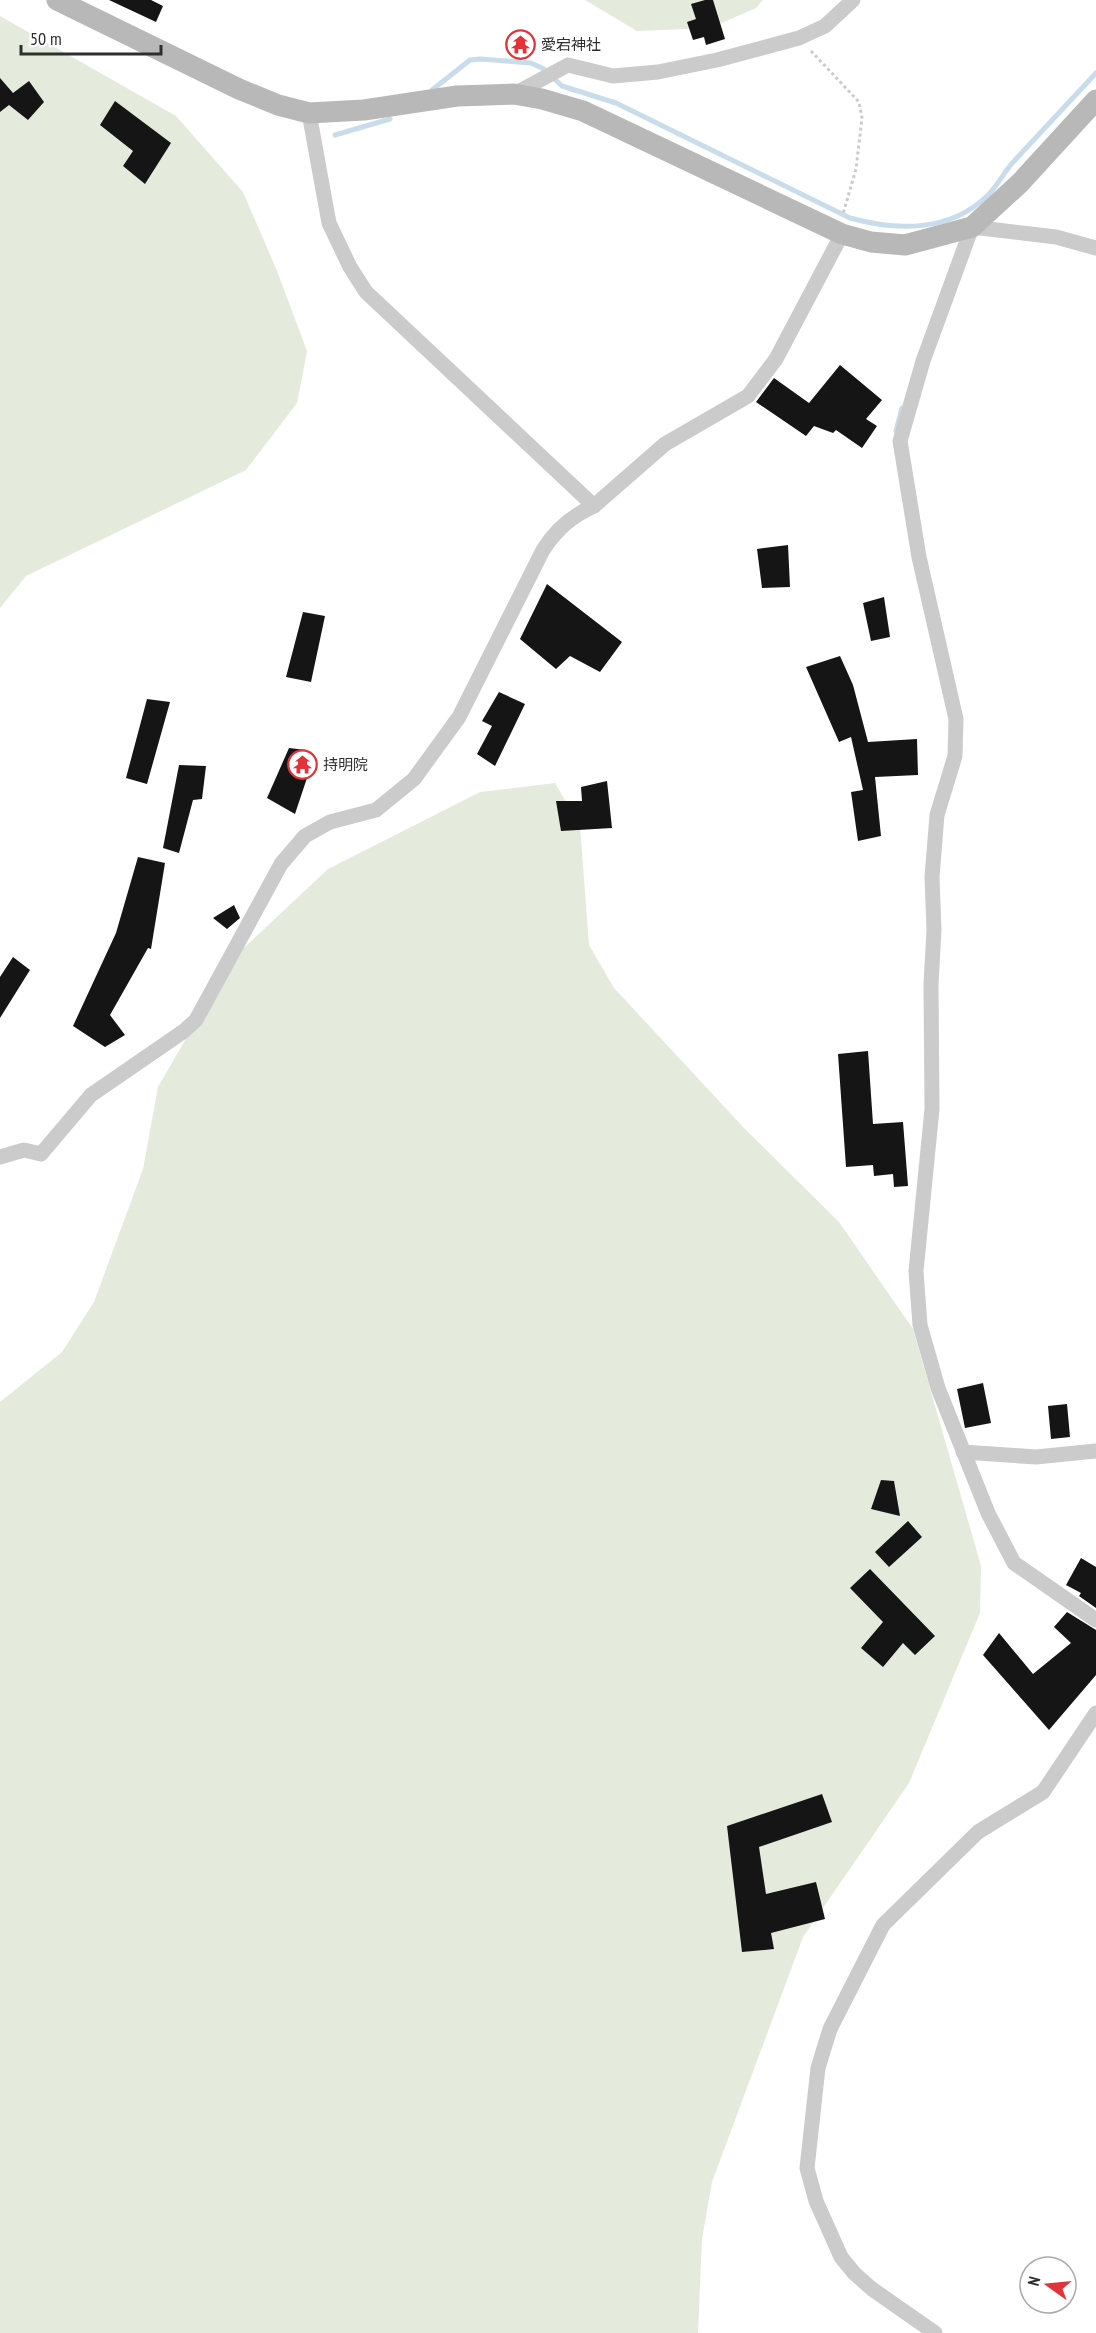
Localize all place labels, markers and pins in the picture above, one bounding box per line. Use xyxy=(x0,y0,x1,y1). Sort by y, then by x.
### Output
temple icon: 愛宕神社 xyxy=(504,28,536,60)
place label: 愛宕神社 xyxy=(541,35,601,54)
temple icon: 持明院 xyxy=(286,748,318,780)
place label: 持明院 xyxy=(323,755,368,774)

